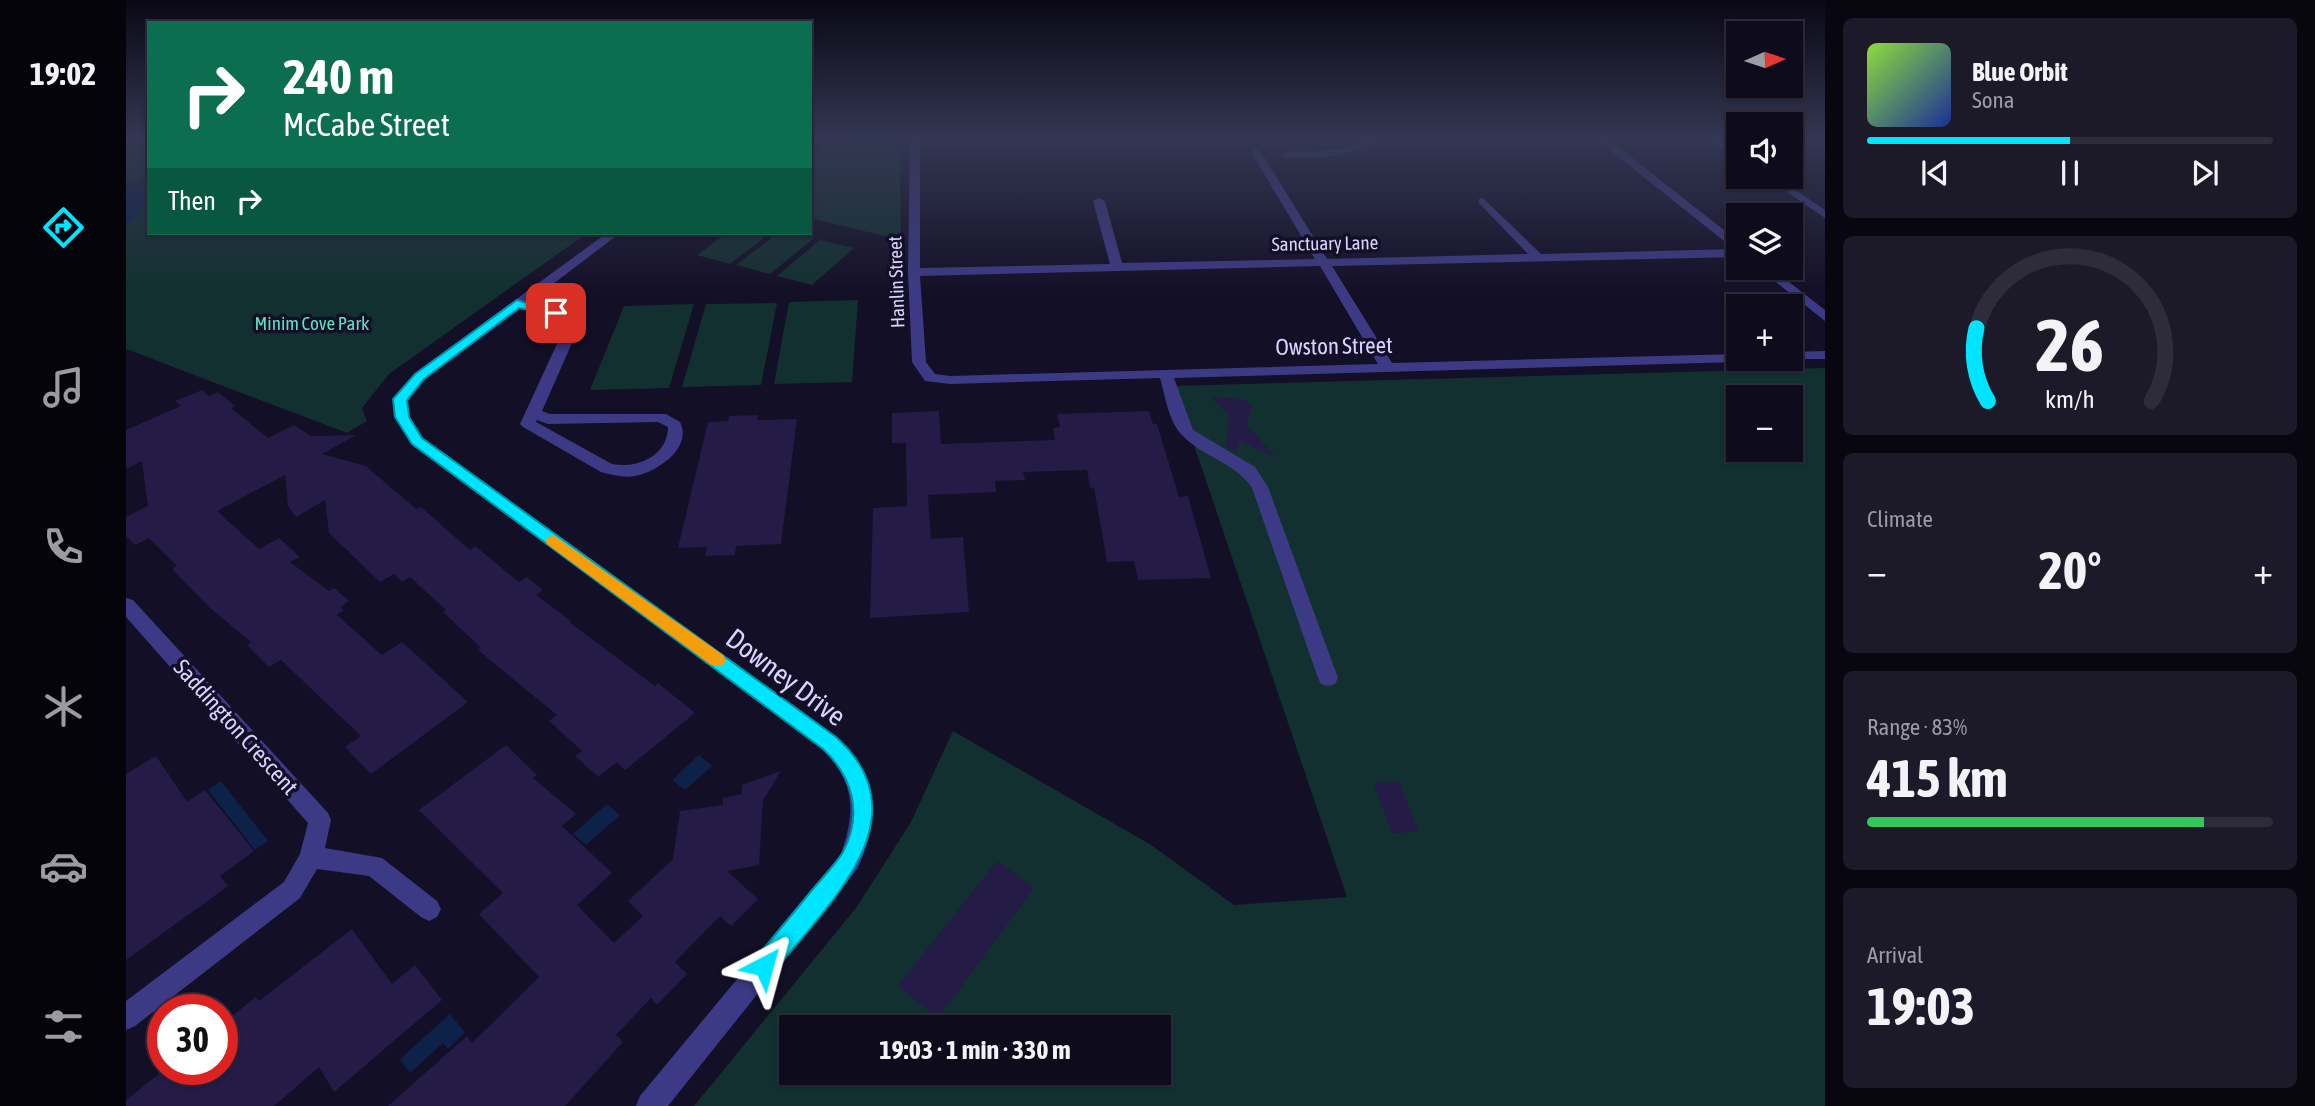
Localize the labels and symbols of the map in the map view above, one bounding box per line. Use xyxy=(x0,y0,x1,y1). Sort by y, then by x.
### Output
north arrow xyxy=(1726,21,1802,98)
street label: Sanctuary Lane xyxy=(1272,231,1378,255)
street label: Hanlin Street xyxy=(883,236,909,328)
pin xyxy=(526,283,586,343)
park label: Minim Cove Park xyxy=(255,312,370,334)
street label: Owston Street xyxy=(1275,332,1393,360)
street label: Downey Drive xyxy=(720,622,852,732)
street label: Saddington Crescent xyxy=(169,654,303,800)
position arrow xyxy=(727,929,801,1003)
speed limit sign: 30 xyxy=(147,994,238,1085)

